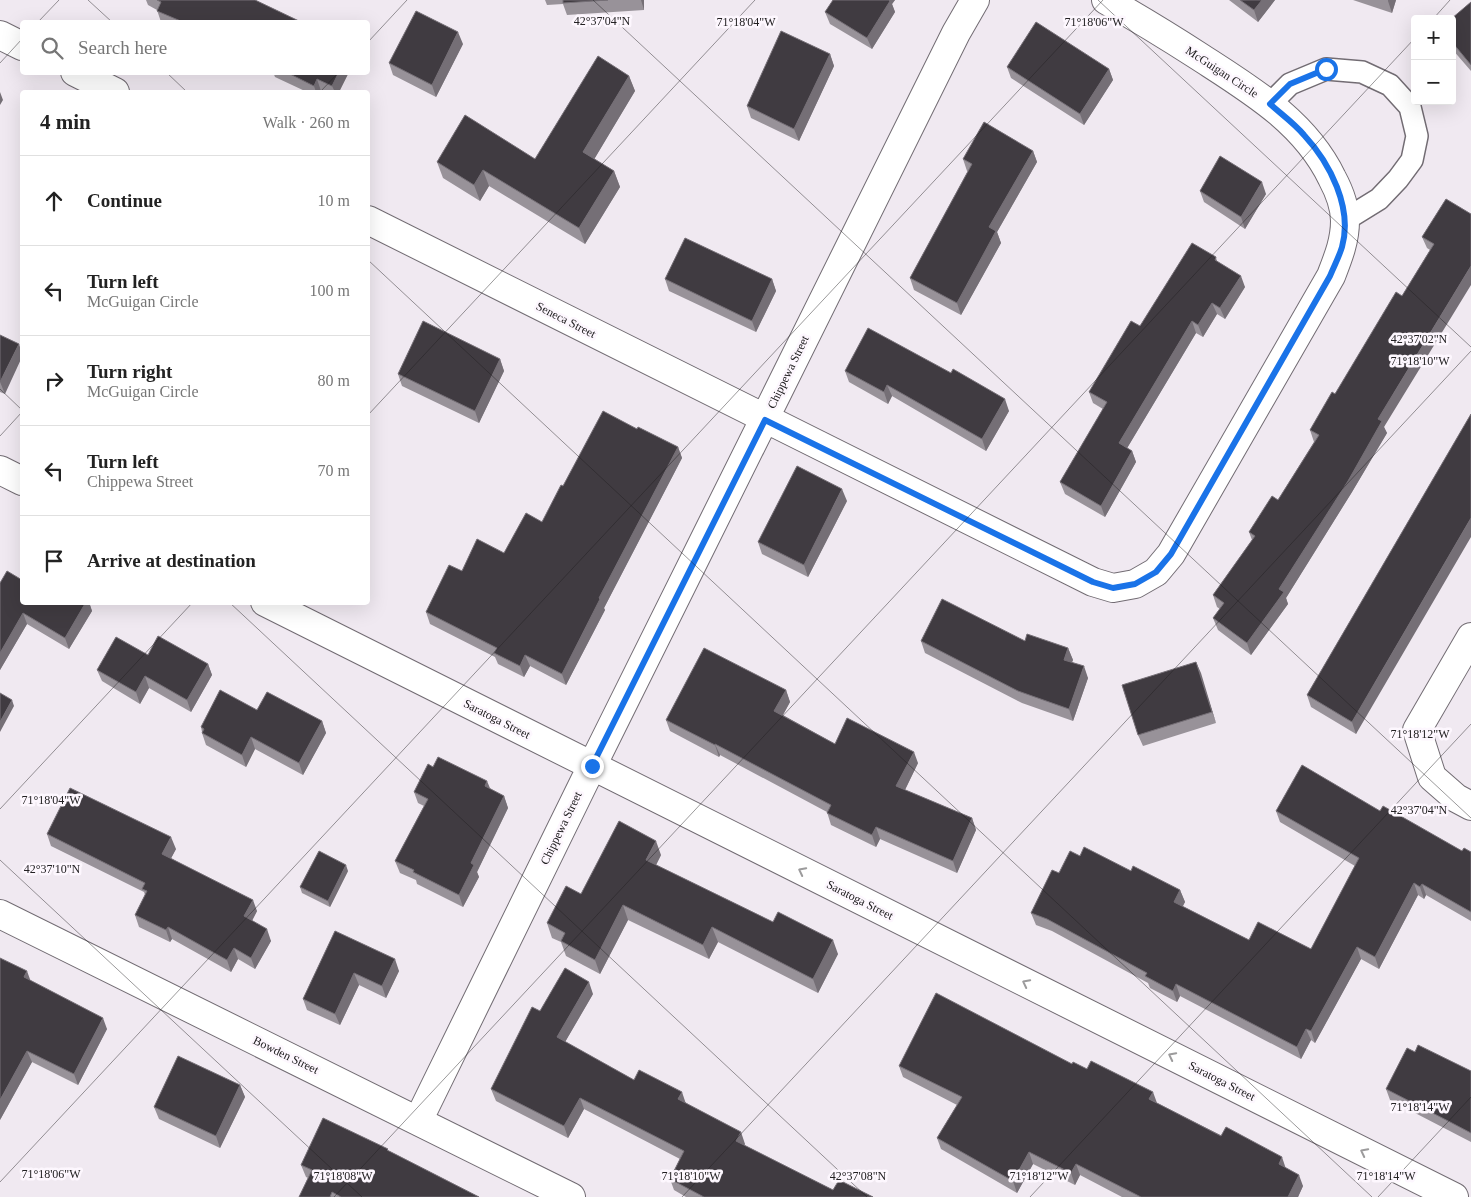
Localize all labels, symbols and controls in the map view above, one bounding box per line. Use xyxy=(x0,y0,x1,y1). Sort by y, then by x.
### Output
text: 42°37'04"N xyxy=(574,14,631,28)
text: 71°18'04"W xyxy=(716,15,776,29)
text: 71°18'06"W xyxy=(1064,15,1124,29)
map controls xyxy=(1411,15,1456,105)
button: + xyxy=(1411,15,1456,60)
search box xyxy=(20,20,370,75)
icon: search xyxy=(38,34,66,62)
text: Search here xyxy=(78,37,167,58)
street label: McGuigan Circle xyxy=(1183,43,1261,101)
route start xyxy=(1315,58,1338,81)
button: − xyxy=(1411,60,1456,105)
text: 4 min xyxy=(40,110,91,134)
text: Walk · 260 m xyxy=(263,114,350,131)
icon: ahead xyxy=(40,187,68,215)
text: Continue xyxy=(87,190,162,211)
text: 10 m xyxy=(318,192,350,209)
text: Turn left xyxy=(87,271,159,292)
icon: left xyxy=(40,277,68,305)
text: 100 m xyxy=(310,282,350,299)
text: McGuigan Circle xyxy=(87,293,199,310)
street label: Seneca Street xyxy=(534,299,599,341)
text: 42°37'02"N xyxy=(1391,332,1448,346)
street label: Chippewa Street xyxy=(764,333,812,411)
text: 71°18'10"W xyxy=(1390,354,1450,368)
text: Turn right xyxy=(87,361,172,382)
icon: right xyxy=(40,367,68,395)
text: 80 m xyxy=(318,372,350,389)
text: McGuigan Circle xyxy=(87,383,199,400)
text: Turn left xyxy=(87,451,159,472)
icon: left xyxy=(40,457,68,485)
text: 70 m xyxy=(318,462,350,479)
text: Chippewa Street xyxy=(87,473,193,490)
icon: arrive xyxy=(40,547,68,575)
text: Arrive at destination xyxy=(87,550,256,571)
street label: Saratoga Street xyxy=(461,696,533,742)
text: 71°18'12"W xyxy=(1390,727,1450,741)
route end xyxy=(581,755,604,778)
street label: Chippewa Street xyxy=(537,789,585,867)
text: 71°18'04"W xyxy=(21,793,81,807)
text: 42°37'04"N xyxy=(1391,803,1448,817)
text: 42°37'10"N xyxy=(24,862,81,876)
one-way arrow xyxy=(799,867,808,877)
street label: Saratoga Street xyxy=(824,877,896,923)
one-way arrow xyxy=(1022,979,1031,989)
street label: Bowden Street xyxy=(251,1033,322,1077)
one-way arrow xyxy=(1168,1052,1177,1062)
street label: Saratoga Street xyxy=(1186,1058,1258,1104)
text: 71°18'14"W xyxy=(1390,1100,1450,1114)
one-way arrow xyxy=(1360,1148,1369,1158)
text: 71°18'06"W xyxy=(21,1167,81,1181)
text: 71°18'08"W xyxy=(313,1169,373,1183)
text: 71°18'10"W xyxy=(661,1169,721,1183)
text: 42°37'08"N xyxy=(830,1169,887,1183)
text: 71°18'12"W xyxy=(1009,1169,1069,1183)
text: 71°18'14"W xyxy=(1356,1169,1416,1183)

